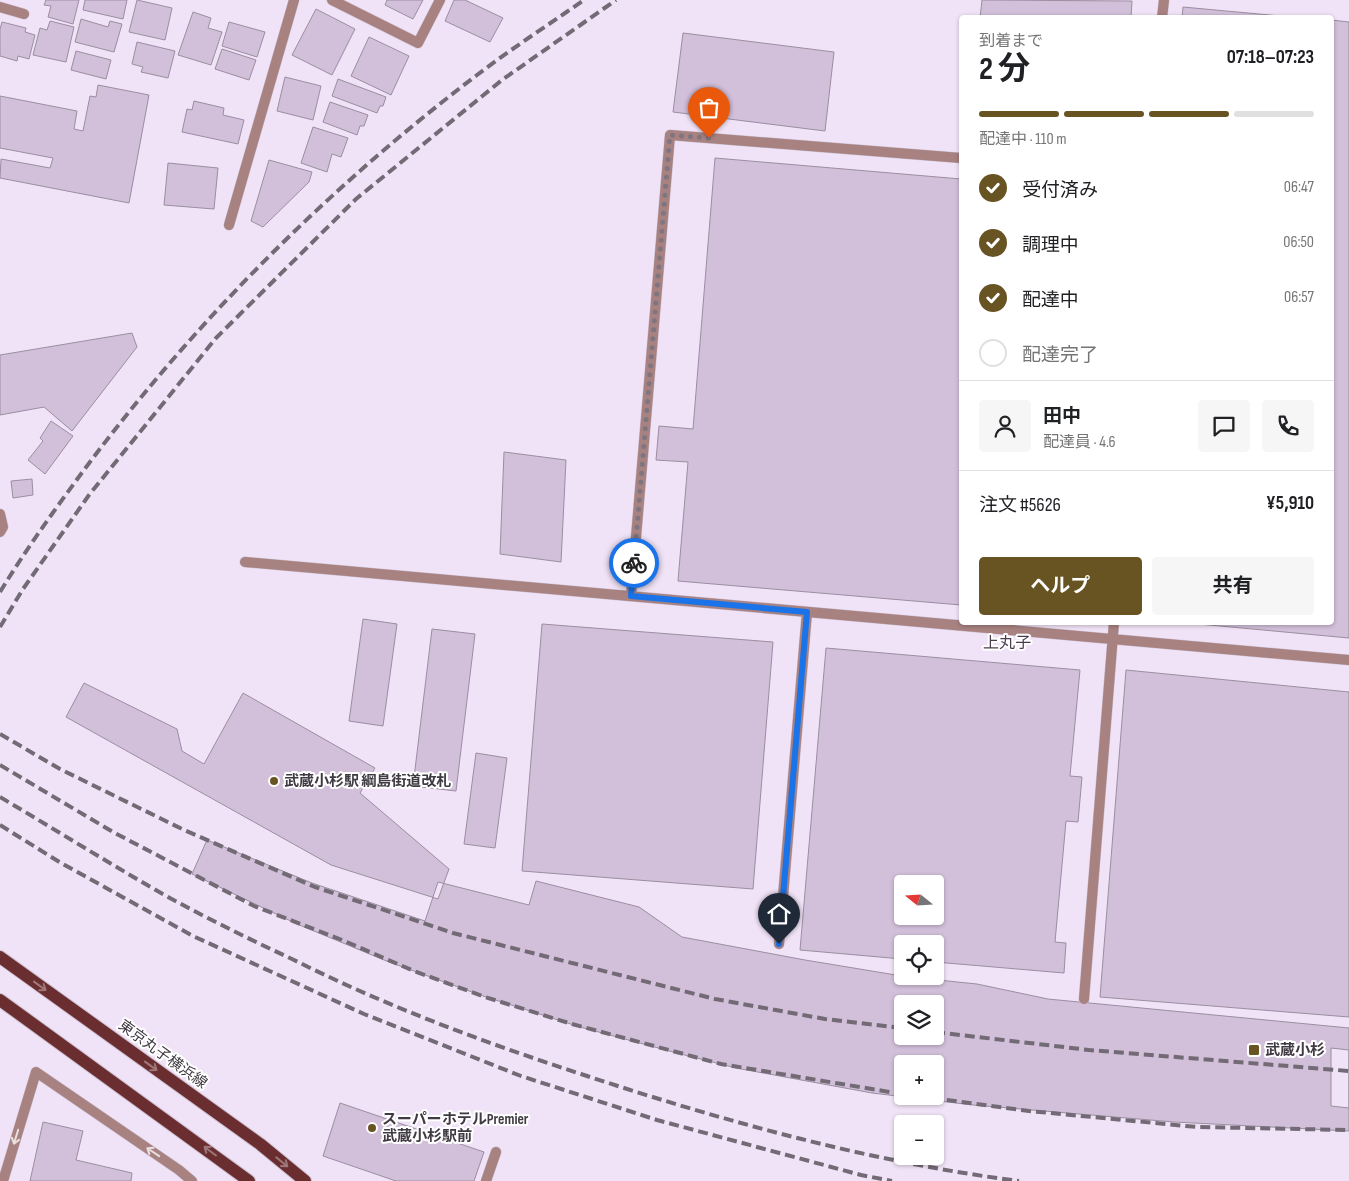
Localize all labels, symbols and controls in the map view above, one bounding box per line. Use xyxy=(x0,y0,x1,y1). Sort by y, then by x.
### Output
text: 到着まで xyxy=(979,32,1043,51)
text: 07:18–07:23 xyxy=(1227,46,1314,69)
text: 2 分 xyxy=(979,50,1030,89)
pin xyxy=(688,87,730,138)
icon: bag xyxy=(695,94,723,122)
text: 配達中 · 110 m xyxy=(979,130,1066,149)
icon: check xyxy=(979,174,1007,202)
text: 06:47 xyxy=(1284,178,1314,197)
text: 受付済み xyxy=(1022,179,1098,202)
icon: check xyxy=(979,229,1007,257)
text: 06:50 xyxy=(1283,233,1314,252)
text: 調理中 xyxy=(1022,234,1079,257)
icon: check xyxy=(979,284,1007,312)
text: 06:57 xyxy=(1284,288,1314,307)
text: 配達中 xyxy=(1022,289,1079,312)
text: 配達完了 xyxy=(1022,344,1098,367)
button: person xyxy=(979,400,1031,452)
button: chat xyxy=(1198,400,1250,452)
button: phone xyxy=(1262,400,1314,452)
text: 田中 xyxy=(1043,405,1081,428)
text: 配達員 · 4.6 xyxy=(1043,433,1116,452)
text: ¥5,910 xyxy=(1266,492,1314,515)
text: 注文 #5626 xyxy=(979,494,1061,517)
courier xyxy=(609,538,659,588)
icon: bike xyxy=(620,549,648,577)
button: ヘルプ xyxy=(979,557,1142,615)
button: 共有 xyxy=(1152,557,1314,615)
district label: 上丸子 xyxy=(983,634,1031,653)
place label: 武蔵小杉駅 綱島街道改札 xyxy=(284,772,451,791)
marker: 武蔵小杉駅 綱島街道改札 xyxy=(268,775,280,787)
north arrow xyxy=(894,875,944,925)
map controls xyxy=(894,875,944,1165)
pin xyxy=(758,893,800,944)
icon: home xyxy=(765,900,793,928)
button: locate xyxy=(894,935,944,985)
one-way arrow xyxy=(33,981,47,991)
button: layers xyxy=(894,995,944,1045)
street label: 東京丸子横浜線 xyxy=(115,1016,211,1093)
place label: 武蔵小杉 xyxy=(1265,1041,1325,1060)
marker: 武蔵小杉 xyxy=(1247,1043,1261,1057)
button: + xyxy=(894,1055,944,1105)
one-way arrow xyxy=(144,1060,157,1071)
place label: スーパーホテルPremier 武蔵小杉駅前 xyxy=(382,1110,529,1146)
button: − xyxy=(894,1115,944,1165)
marker: スーパーホテルPremier 武蔵小杉駅前 xyxy=(366,1122,378,1134)
one-way arrow xyxy=(11,1129,21,1145)
one-way arrow xyxy=(204,1146,217,1157)
one-way arrow xyxy=(146,1147,160,1157)
one-way arrow xyxy=(275,1157,288,1168)

